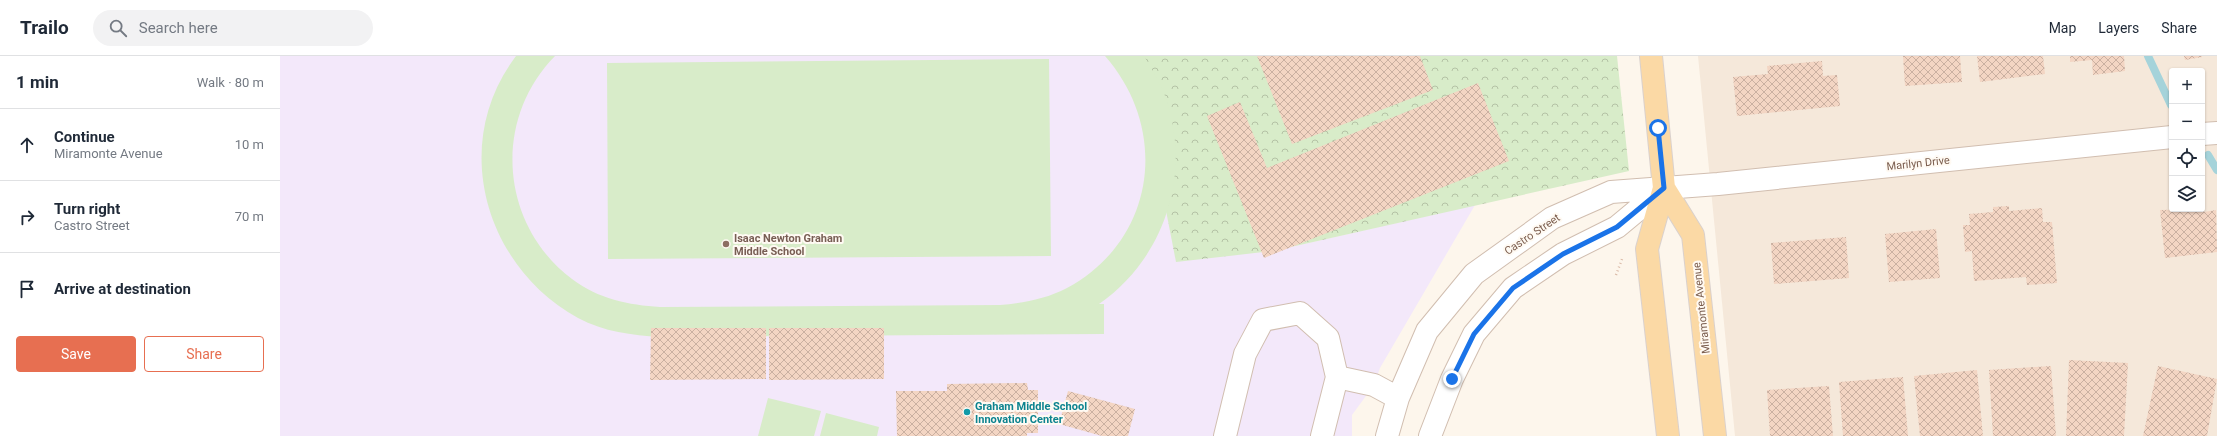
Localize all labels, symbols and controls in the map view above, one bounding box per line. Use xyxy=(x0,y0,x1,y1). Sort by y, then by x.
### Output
search box xyxy=(93,10,373,46)
text: Trailo xyxy=(20,16,69,39)
icon: search xyxy=(107,17,129,39)
text: Search here xyxy=(139,19,218,37)
text: Map xyxy=(2049,20,2076,36)
text: Layers xyxy=(2098,20,2139,36)
text: Share xyxy=(2161,20,2197,36)
map controls xyxy=(2169,68,2205,212)
button: + xyxy=(2169,68,2205,104)
text: 1 min xyxy=(16,72,59,92)
text: Walk · 80 m xyxy=(197,75,264,90)
button: − xyxy=(2169,104,2205,140)
route start xyxy=(1649,119,1667,137)
text: Continue xyxy=(54,128,115,146)
icon: ahead xyxy=(16,134,38,156)
text: 10 m xyxy=(235,137,264,152)
button: locate xyxy=(2169,140,2205,176)
text: Miramonte Avenue xyxy=(54,146,163,161)
street label: Marilyn Drive xyxy=(1886,154,1950,173)
button: layers xyxy=(2169,176,2205,212)
text: Turn right xyxy=(54,200,120,218)
icon: right xyxy=(16,206,38,228)
text: 70 m xyxy=(235,209,264,224)
street label: Castro Street xyxy=(1502,211,1563,258)
text: Castro Street xyxy=(54,218,130,233)
place label: Isaac Newton Graham Middle School xyxy=(734,232,842,258)
marker: Isaac Newton Graham Middle School xyxy=(721,239,731,249)
street label: Miramonte Avenue xyxy=(1690,261,1713,354)
icon: arrive xyxy=(16,278,38,300)
text: Arrive at destination xyxy=(54,280,191,298)
button: Save xyxy=(16,336,136,372)
button: Share xyxy=(144,336,264,372)
route end xyxy=(1443,370,1461,388)
place label: Graham Middle School Innovation Center xyxy=(975,400,1087,426)
marker: Graham Middle School Innovation Center xyxy=(962,407,972,417)

